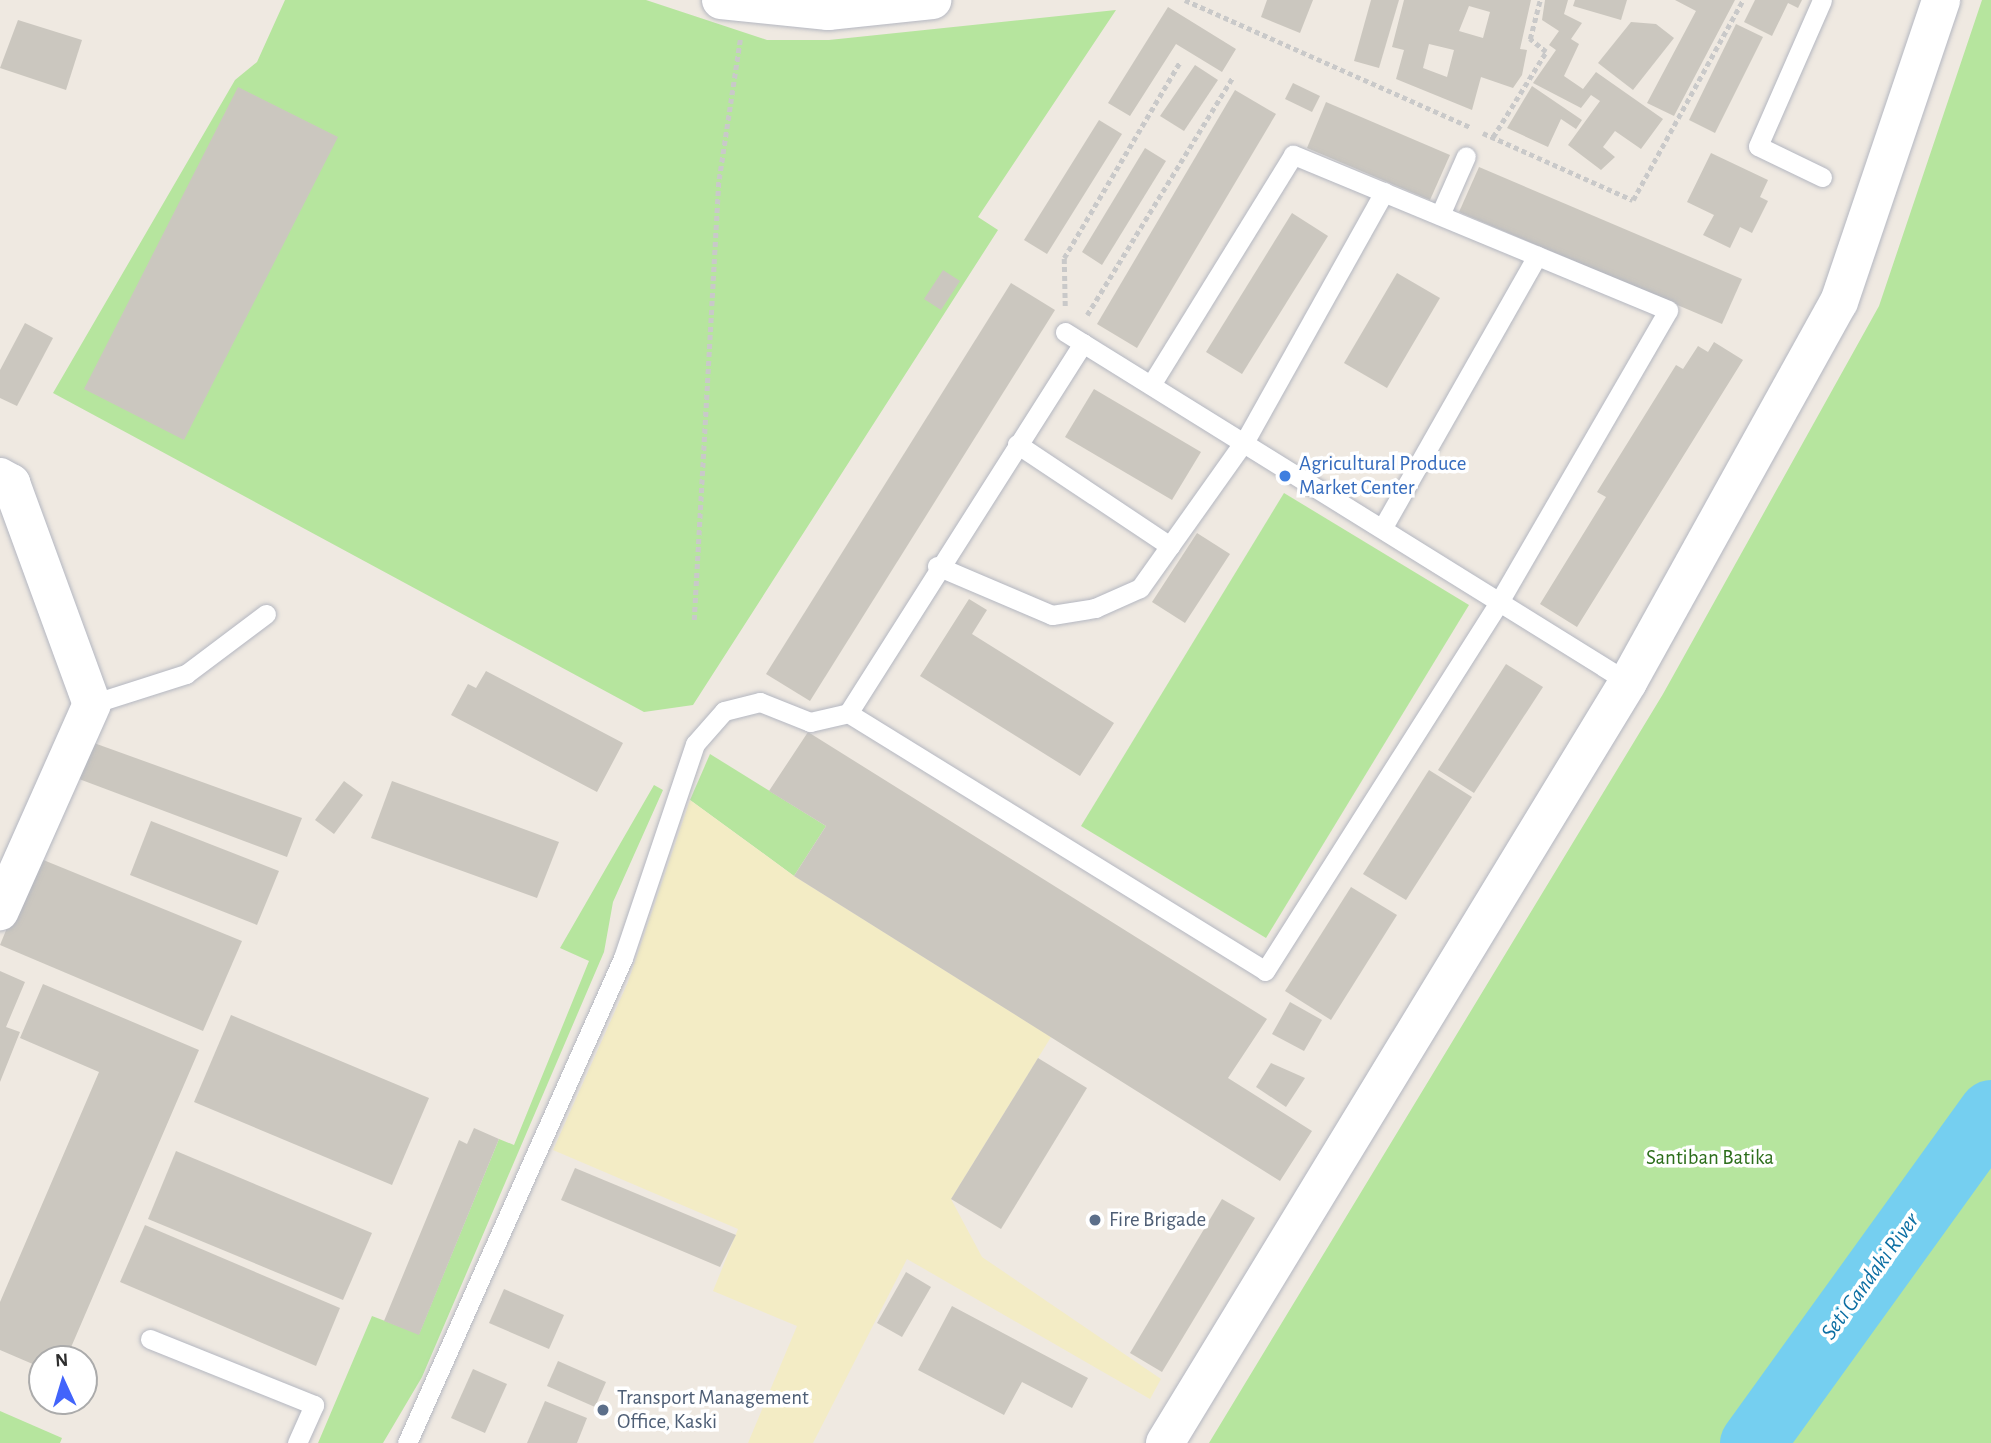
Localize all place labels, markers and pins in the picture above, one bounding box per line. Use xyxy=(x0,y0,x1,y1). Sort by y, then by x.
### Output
place label: Agricultural Produce Market Center xyxy=(1299,451,1466,501)
marker: Agricultural Produce Market Center xyxy=(1277,468,1293,484)
place label: Fire Brigade xyxy=(1109,1207,1206,1233)
marker: Fire Brigade xyxy=(1087,1212,1103,1228)
place label: Transport Management Office, Kaski xyxy=(617,1385,809,1435)
marker: Transport Management Office, Kaski xyxy=(595,1402,611,1418)

